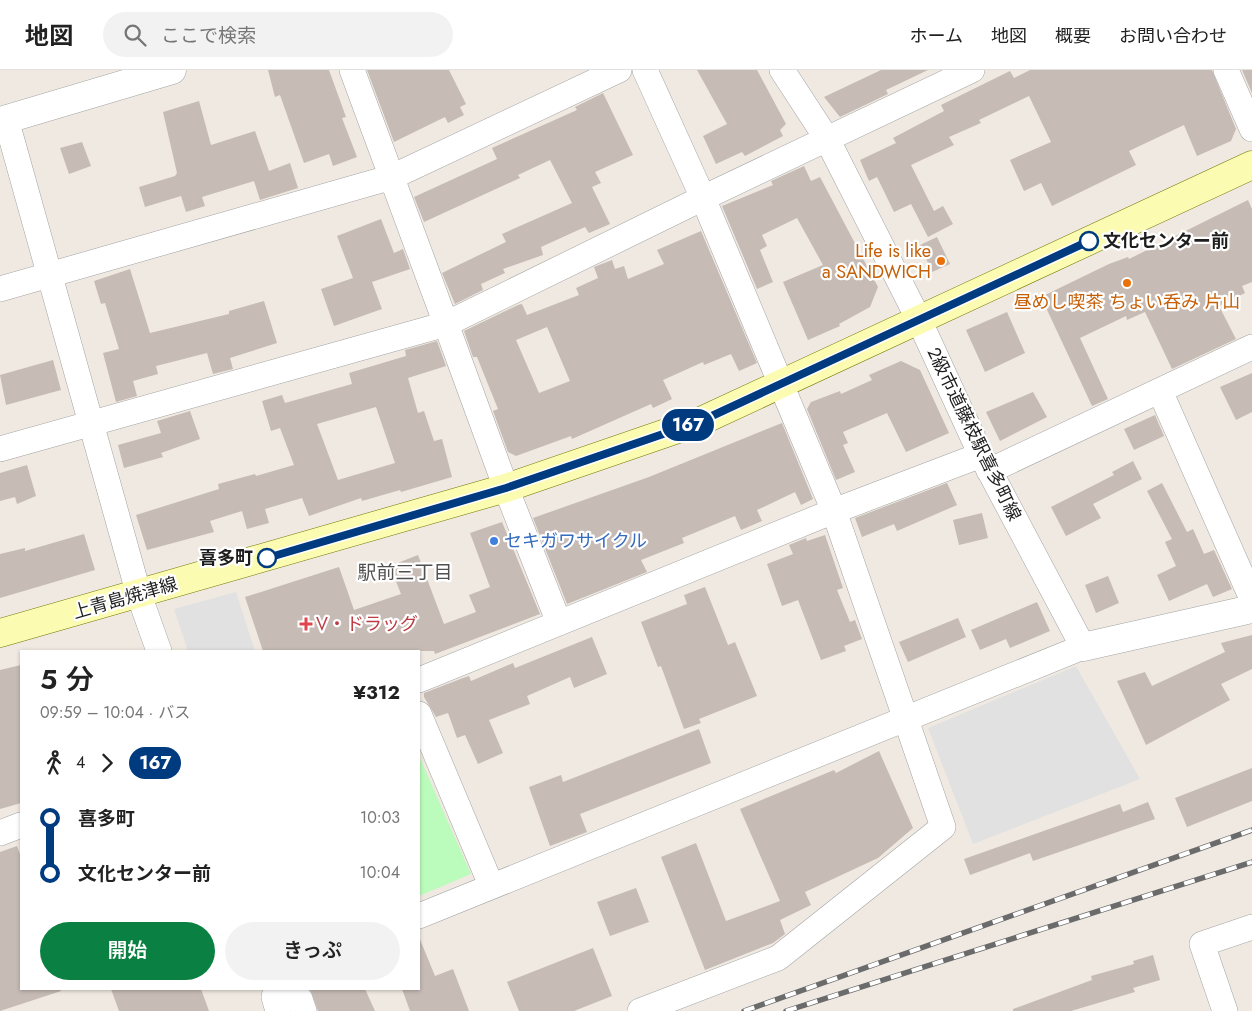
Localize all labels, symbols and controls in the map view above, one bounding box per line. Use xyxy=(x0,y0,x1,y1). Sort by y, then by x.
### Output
search box xyxy=(103,12,453,57)
text: 地図 xyxy=(25,18,73,53)
icon: search xyxy=(121,21,149,49)
text: ここで検索 xyxy=(161,22,256,49)
text: ホーム xyxy=(910,23,963,49)
text: 地図 xyxy=(991,23,1027,49)
text: 概要 xyxy=(1055,23,1091,49)
text: お問い合わせ xyxy=(1119,23,1227,49)
place label: 文化センター前 xyxy=(1103,228,1229,254)
marker: 文化センター前 xyxy=(1079,231,1099,251)
place label: Life is like a SANDWICH xyxy=(822,238,931,285)
marker: Life is like a SANDWICH xyxy=(935,255,947,267)
marker: 昼めし喫茶 ちょい呑み 片山 xyxy=(1121,277,1133,289)
place label: 昼めし喫茶 ちょい呑み 片山 xyxy=(1014,289,1240,315)
street label: 2級市道藤枝駅喜多町線 xyxy=(921,343,1027,525)
line badge: 167 xyxy=(659,409,717,441)
text: 167 xyxy=(672,412,704,438)
place label: セキガワサイクル xyxy=(504,528,647,554)
marker: セキガワサイクル xyxy=(488,535,500,547)
place label: 喜多町 xyxy=(199,545,253,571)
marker: 喜多町 xyxy=(257,548,277,568)
district label: 駅前三丁目 xyxy=(357,559,453,586)
street label: 上青島焼津線 xyxy=(70,571,180,625)
place label: V・ドラッグ xyxy=(316,611,418,637)
marker: V・ドラッグ xyxy=(300,618,312,630)
text: 5 分 xyxy=(40,659,94,700)
text: ¥312 xyxy=(353,679,400,706)
text: 09:59 – 10:04 · バス xyxy=(40,701,190,724)
icon: walk xyxy=(40,749,68,777)
icon: forward xyxy=(93,749,121,777)
text: 167 xyxy=(139,750,171,776)
text: 4 xyxy=(76,751,85,774)
text: 喜多町 xyxy=(78,805,135,832)
text: 10:03 xyxy=(360,806,400,829)
text: 文化センター前 xyxy=(78,860,211,887)
text: 10:04 xyxy=(359,861,400,884)
button: 開始 xyxy=(40,922,215,980)
button: きっぷ xyxy=(225,922,400,980)

